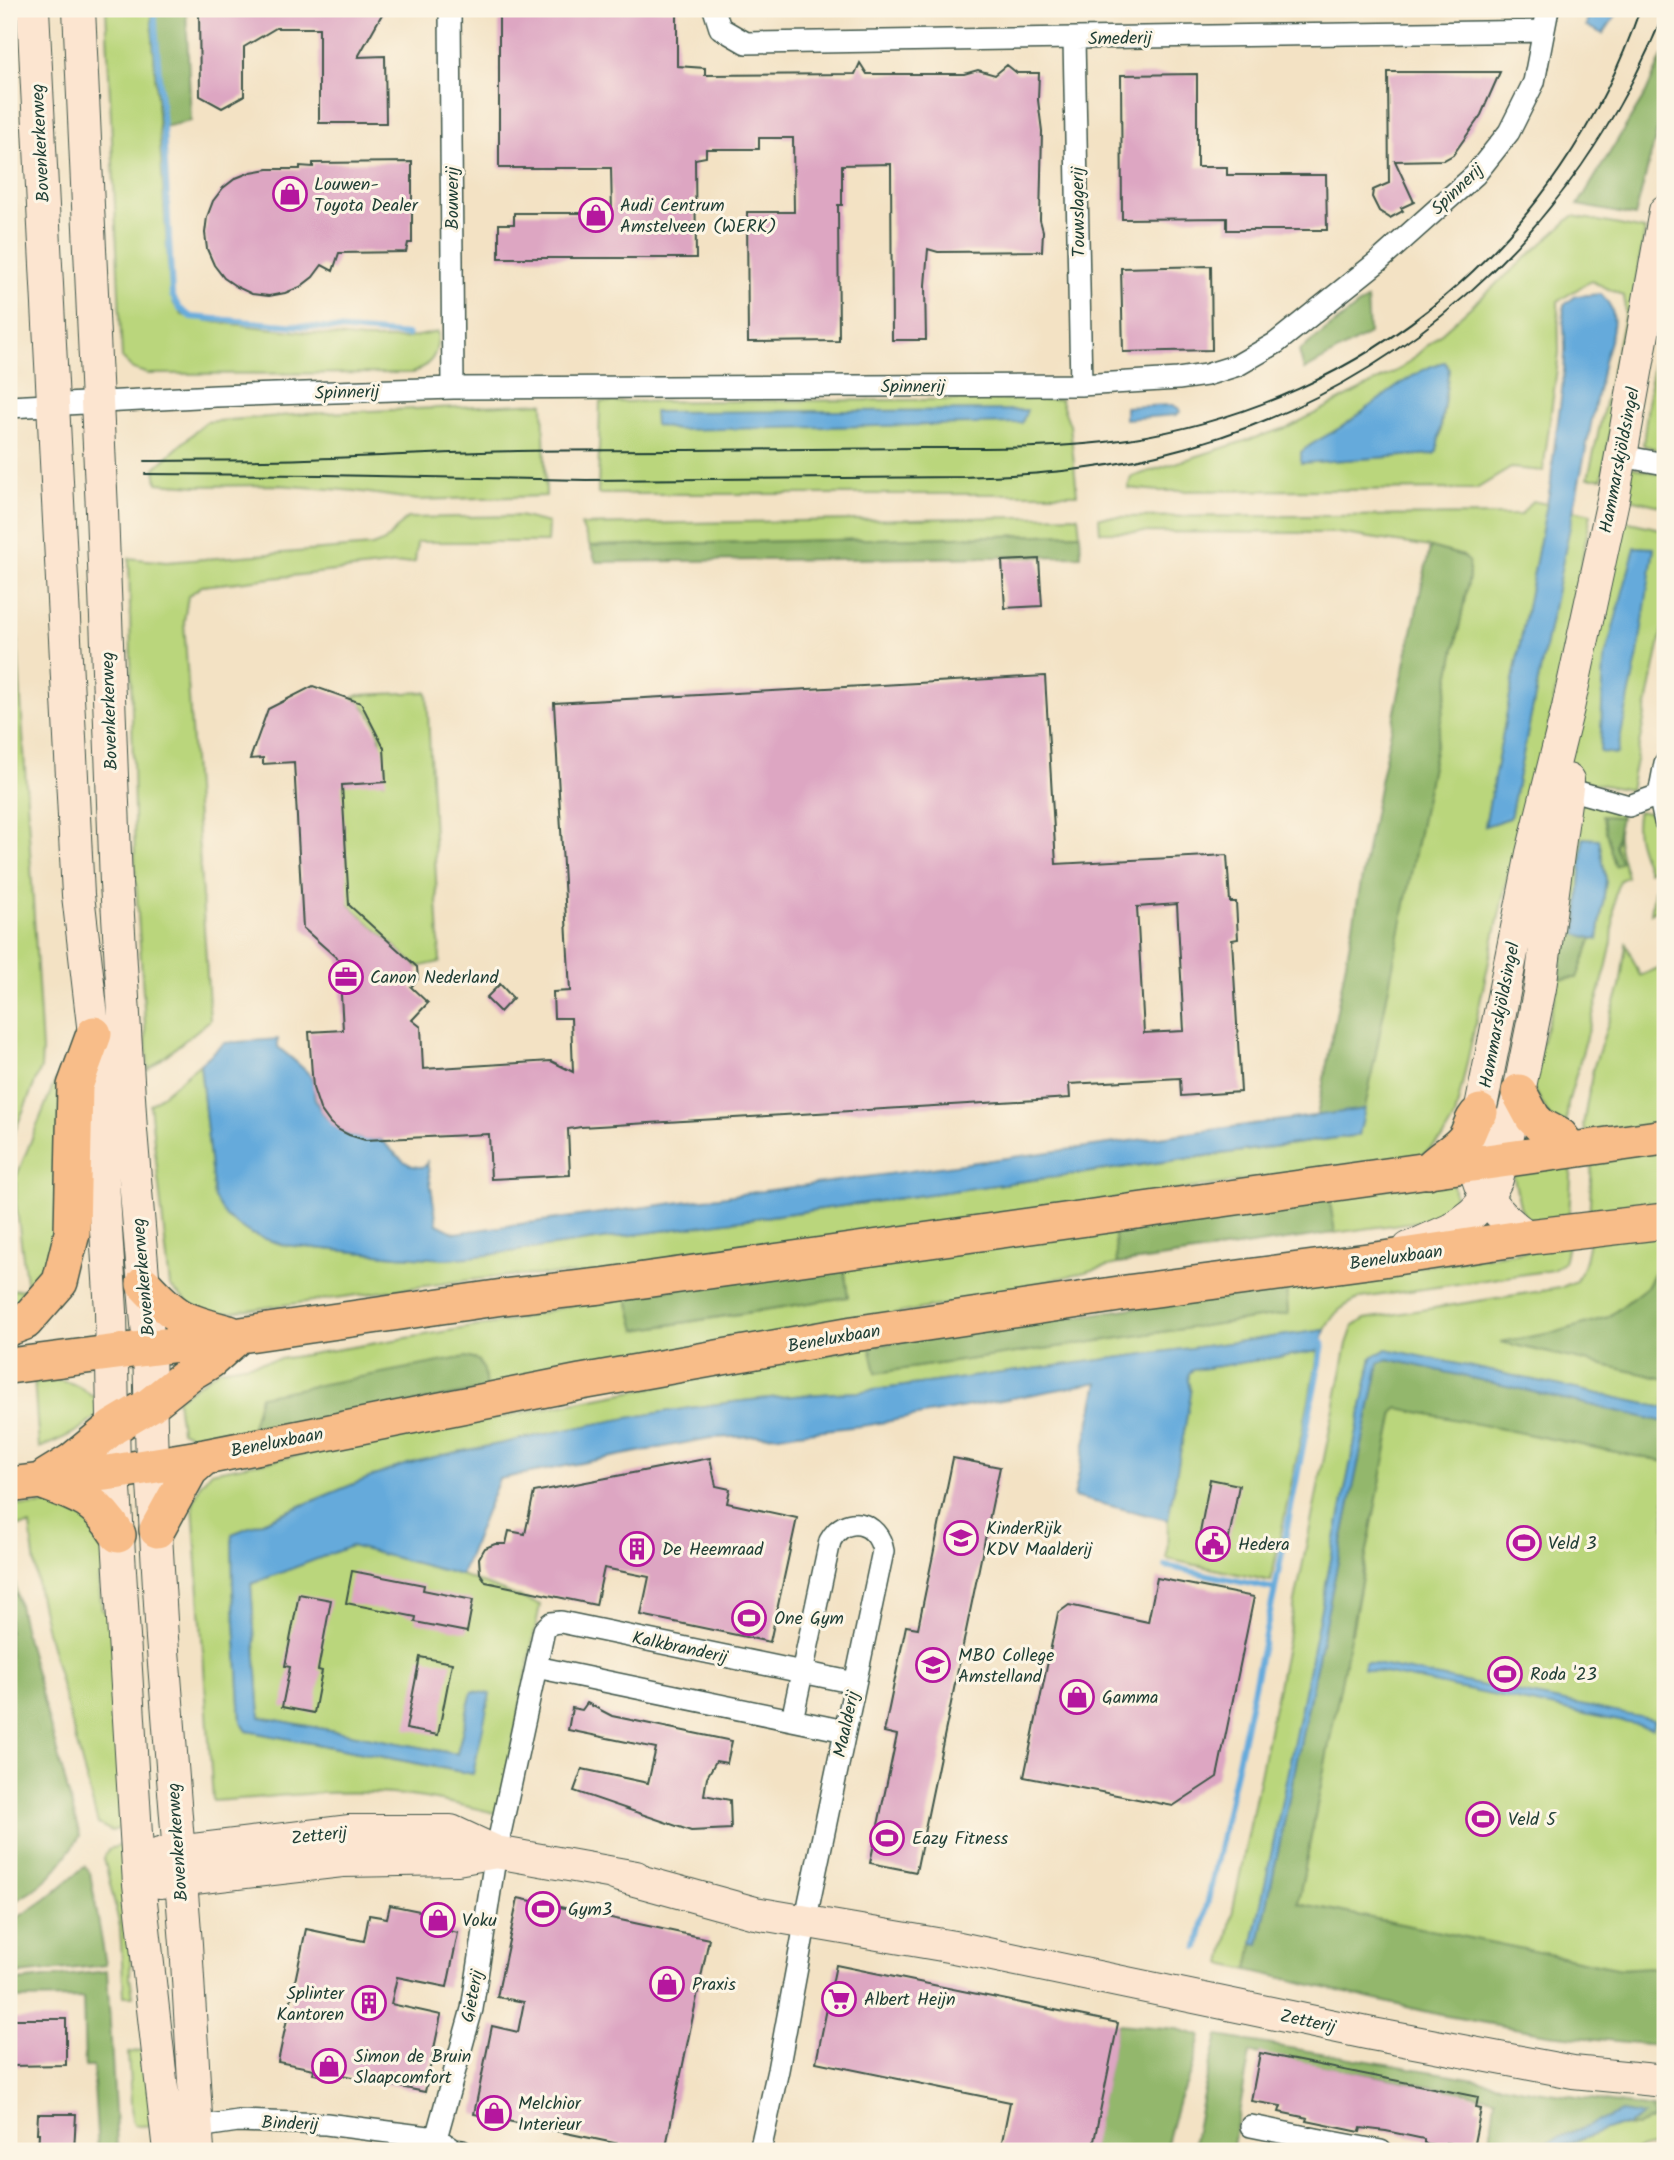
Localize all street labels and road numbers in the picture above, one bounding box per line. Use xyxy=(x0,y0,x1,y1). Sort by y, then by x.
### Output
street label: Smederij xyxy=(1088,24,1154,55)
street label: Bovenkerkerweg xyxy=(24,83,59,203)
street label: Spinnerij xyxy=(1425,156,1492,223)
street label: Bouwerij xyxy=(439,165,468,230)
street label: Touwslagerij xyxy=(1064,165,1095,257)
street label: Spinnerij xyxy=(881,373,947,402)
street label: Spinnerij xyxy=(314,378,381,409)
street label: Hammarskjöldsingel xyxy=(1592,384,1649,536)
street label: Bovenkerkerweg xyxy=(94,651,127,771)
street label: Hammarskjöldsingel xyxy=(1472,939,1529,1091)
street label: Bovenkerkerweg xyxy=(125,1216,164,1337)
street label: Beneluxbaan xyxy=(1348,1238,1445,1279)
street label: Beneluxbaan xyxy=(785,1317,883,1362)
street label: Beneluxbaan xyxy=(228,1420,326,1467)
street label: Kalkbranderij xyxy=(629,1624,732,1673)
street label: Maalderij xyxy=(826,1687,869,1760)
street label: Bovenkerkerweg xyxy=(160,1782,197,1902)
street label: Zetterij xyxy=(290,1819,350,1854)
street label: Gieterij xyxy=(454,1966,493,2025)
street label: Zetterij xyxy=(1277,2002,1340,2043)
street label: Binderij xyxy=(261,2109,320,2140)

